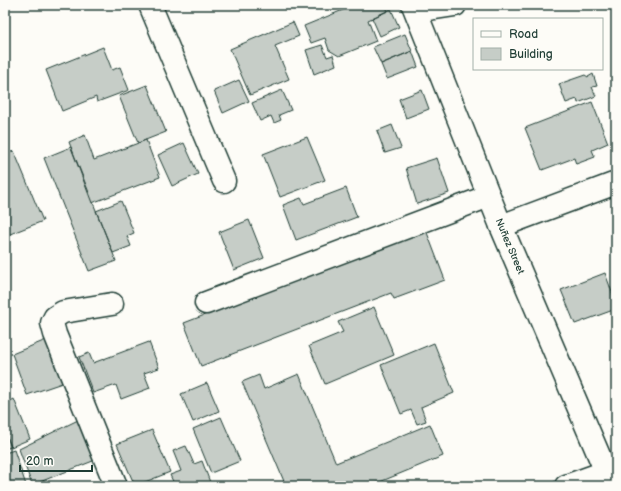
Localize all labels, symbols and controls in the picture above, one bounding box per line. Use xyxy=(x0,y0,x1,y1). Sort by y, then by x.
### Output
legend xyxy=(473,18,603,70)
text: Road xyxy=(509,27,538,42)
text: Building xyxy=(509,47,553,62)
street label: Nuñez Street xyxy=(493,217,527,276)
scale bar xyxy=(20,447,92,473)
text: 20 m xyxy=(26,454,53,469)

